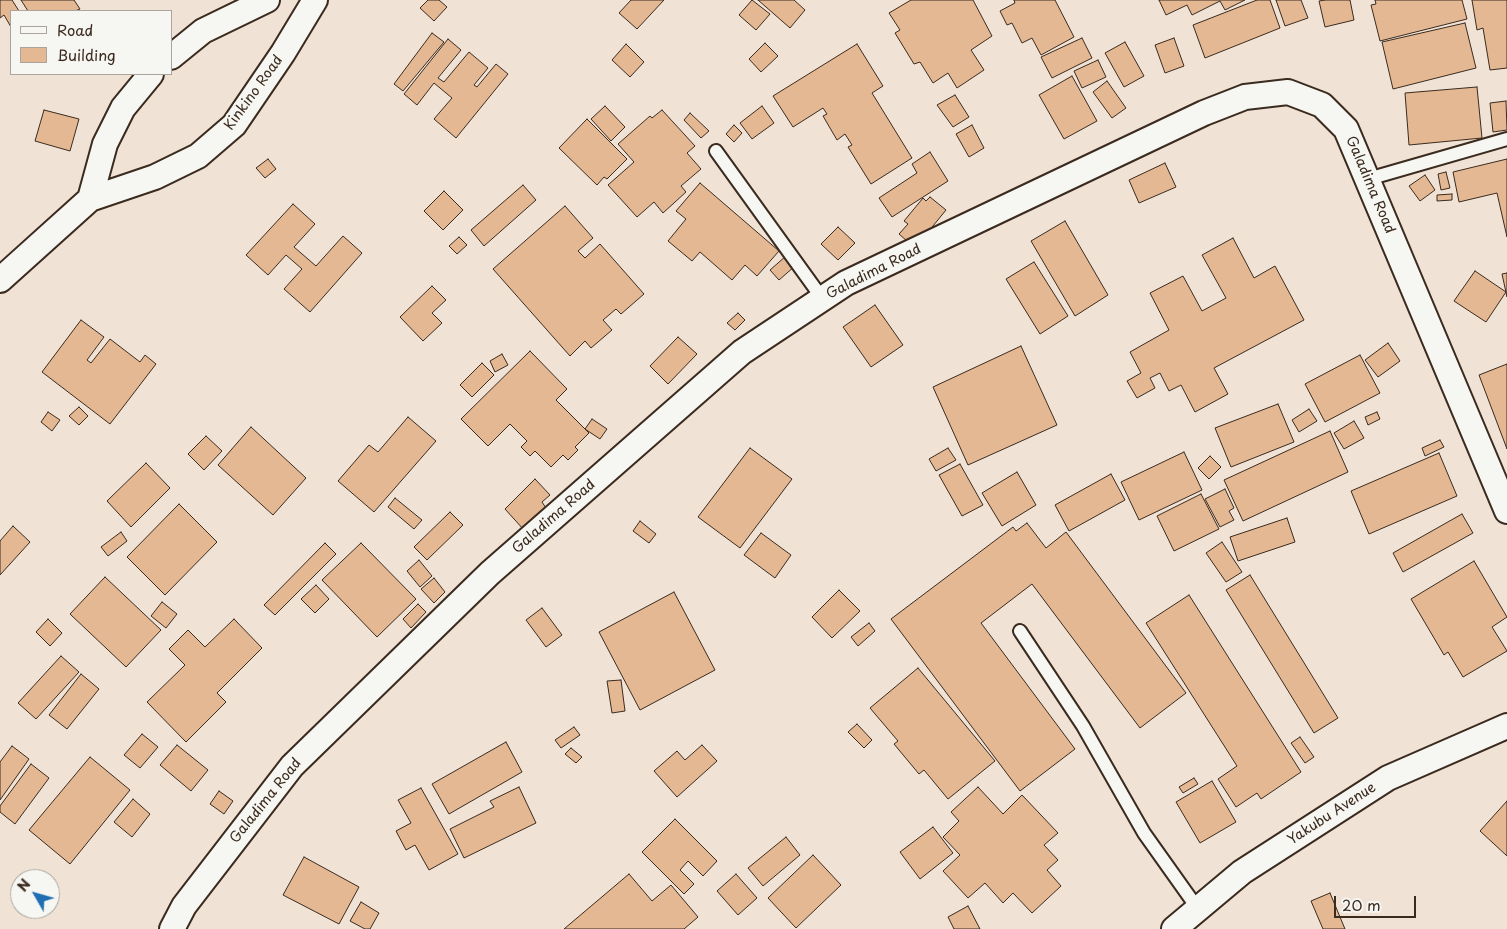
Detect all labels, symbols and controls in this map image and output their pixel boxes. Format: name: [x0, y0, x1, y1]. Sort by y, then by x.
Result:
legend: [10, 10, 172, 75]
text: Road: [57, 18, 93, 41]
text: Building: [57, 43, 116, 66]
street label: Kinkino Road: [221, 52, 287, 134]
street label: Galadima Road: [1342, 134, 1398, 236]
street label: Galadima Road: [824, 241, 924, 303]
street label: Galadima Road: [509, 476, 599, 558]
street label: Galadima Road: [227, 755, 305, 847]
street label: Yakubu Avenue: [1285, 779, 1379, 849]
north arrow: [10, 869, 60, 919]
text: N: [12, 874, 35, 896]
scale bar: [1337, 886, 1420, 918]
text: 20 m: [1342, 893, 1381, 916]

